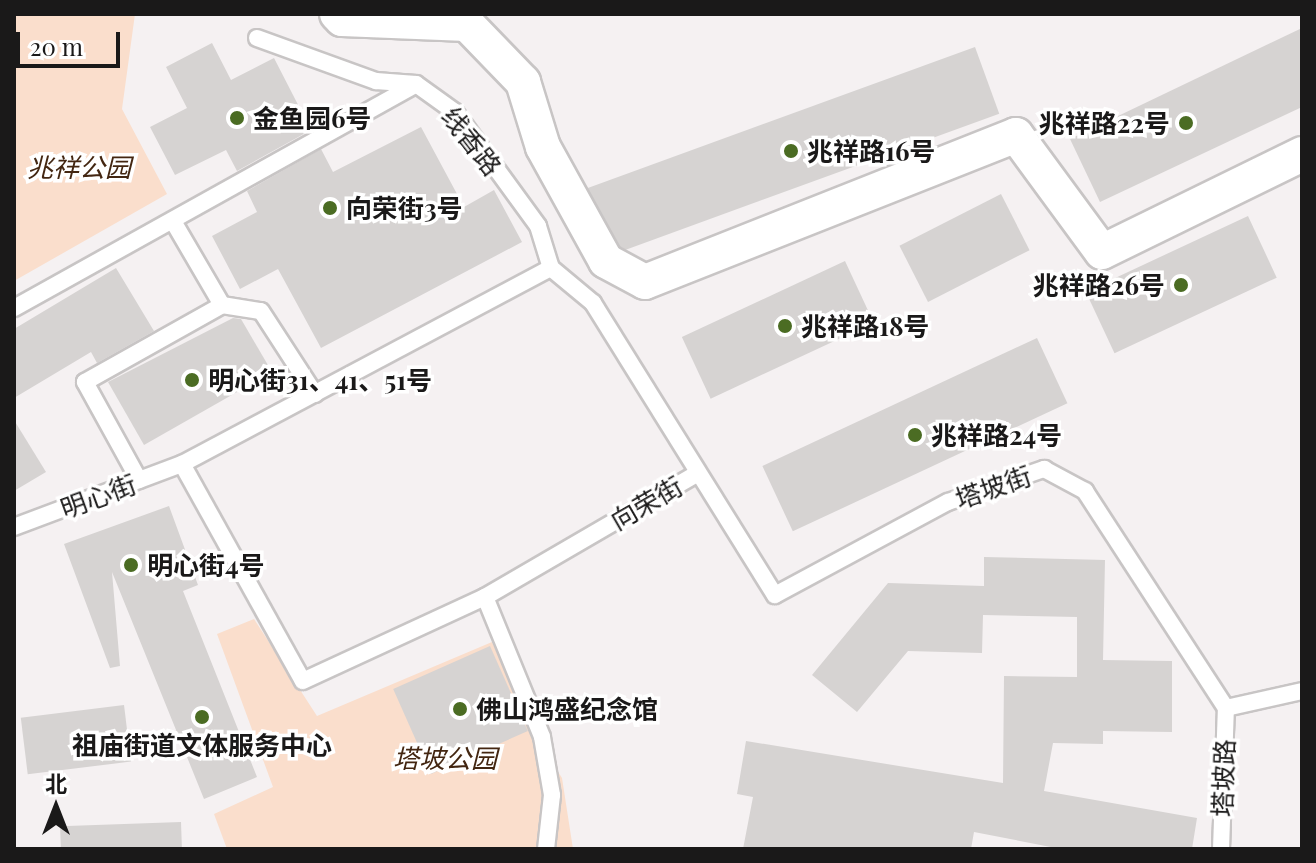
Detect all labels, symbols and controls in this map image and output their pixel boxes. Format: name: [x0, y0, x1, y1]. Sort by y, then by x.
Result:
scale bar: [20, 16, 124, 66]
text: 20 m: [30, 30, 83, 62]
street label: 线香路: [436, 101, 508, 181]
place label: 金鱼园6号: [253, 102, 372, 134]
place label: 兆祥路22号: [1039, 107, 1170, 139]
marker: 金鱼园6号: [228, 109, 246, 127]
marker: 兆祥路22号: [1177, 114, 1195, 132]
place label: 兆祥路16号: [807, 135, 936, 167]
marker: 兆祥路16号: [782, 142, 800, 160]
park label: 兆祥公园: [27, 151, 131, 183]
place label: 向荣街3号: [346, 192, 463, 224]
marker: 向荣街3号: [321, 199, 339, 217]
place label: 兆祥路26号: [1033, 269, 1165, 301]
marker: 兆祥路26号: [1172, 276, 1190, 294]
place label: 兆祥路18号: [801, 310, 930, 342]
marker: 兆祥路18号: [776, 317, 794, 335]
place label: 明心街31、41、51号: [208, 364, 432, 396]
marker: 明心街31、41、51号: [183, 371, 201, 389]
place label: 兆祥路24号: [931, 419, 1062, 451]
marker: 兆祥路24号: [906, 426, 924, 444]
street label: 塔坡街: [951, 460, 1035, 514]
street label: 明心街: [56, 468, 140, 524]
street label: 向荣街: [604, 470, 688, 536]
place label: 明心街4号: [147, 549, 265, 581]
marker: 明心街4号: [122, 556, 140, 574]
place label: 佛山鸿盛纪念馆: [476, 693, 658, 725]
marker: 佛山鸿盛纪念馆: [451, 700, 469, 718]
marker: 祖庙街道文体服务中心: [193, 708, 211, 726]
place label: 祖庙街道文体服务中心: [72, 729, 332, 761]
street label: 塔坡路: [1206, 738, 1240, 818]
park label: 塔坡公园: [393, 742, 497, 774]
north arrow: [16, 767, 96, 847]
text: 北: [45, 768, 67, 798]

